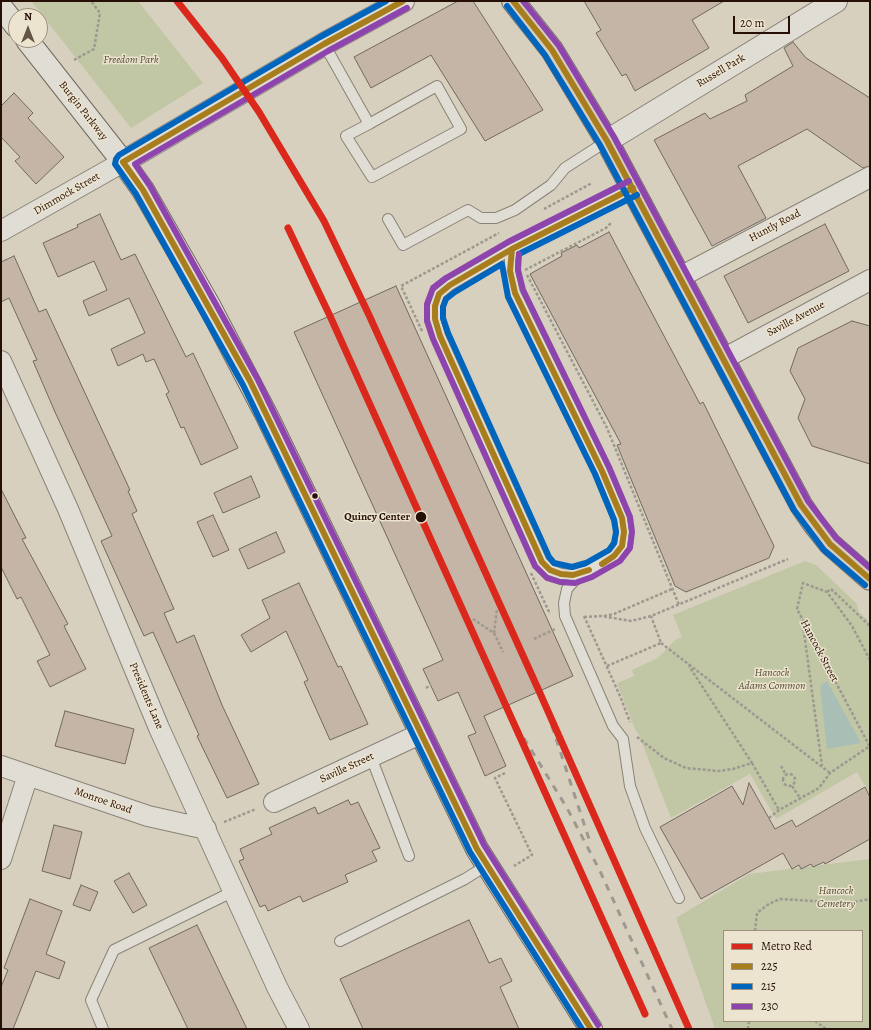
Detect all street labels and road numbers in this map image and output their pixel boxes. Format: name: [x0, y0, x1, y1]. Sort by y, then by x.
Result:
street label: Russell Park: [694, 51, 748, 91]
street label: Burgin Parkway: [56, 79, 110, 143]
street label: Dimmock Street: [32, 170, 102, 218]
street label: Huntly Road: [747, 207, 803, 245]
street label: Saville Avenue: [765, 298, 827, 340]
street label: Hancock Street: [797, 618, 841, 684]
street label: Presidents Lane: [126, 661, 166, 731]
street label: Saville Street: [318, 750, 376, 786]
street label: Monroe Road: [72, 785, 134, 817]

